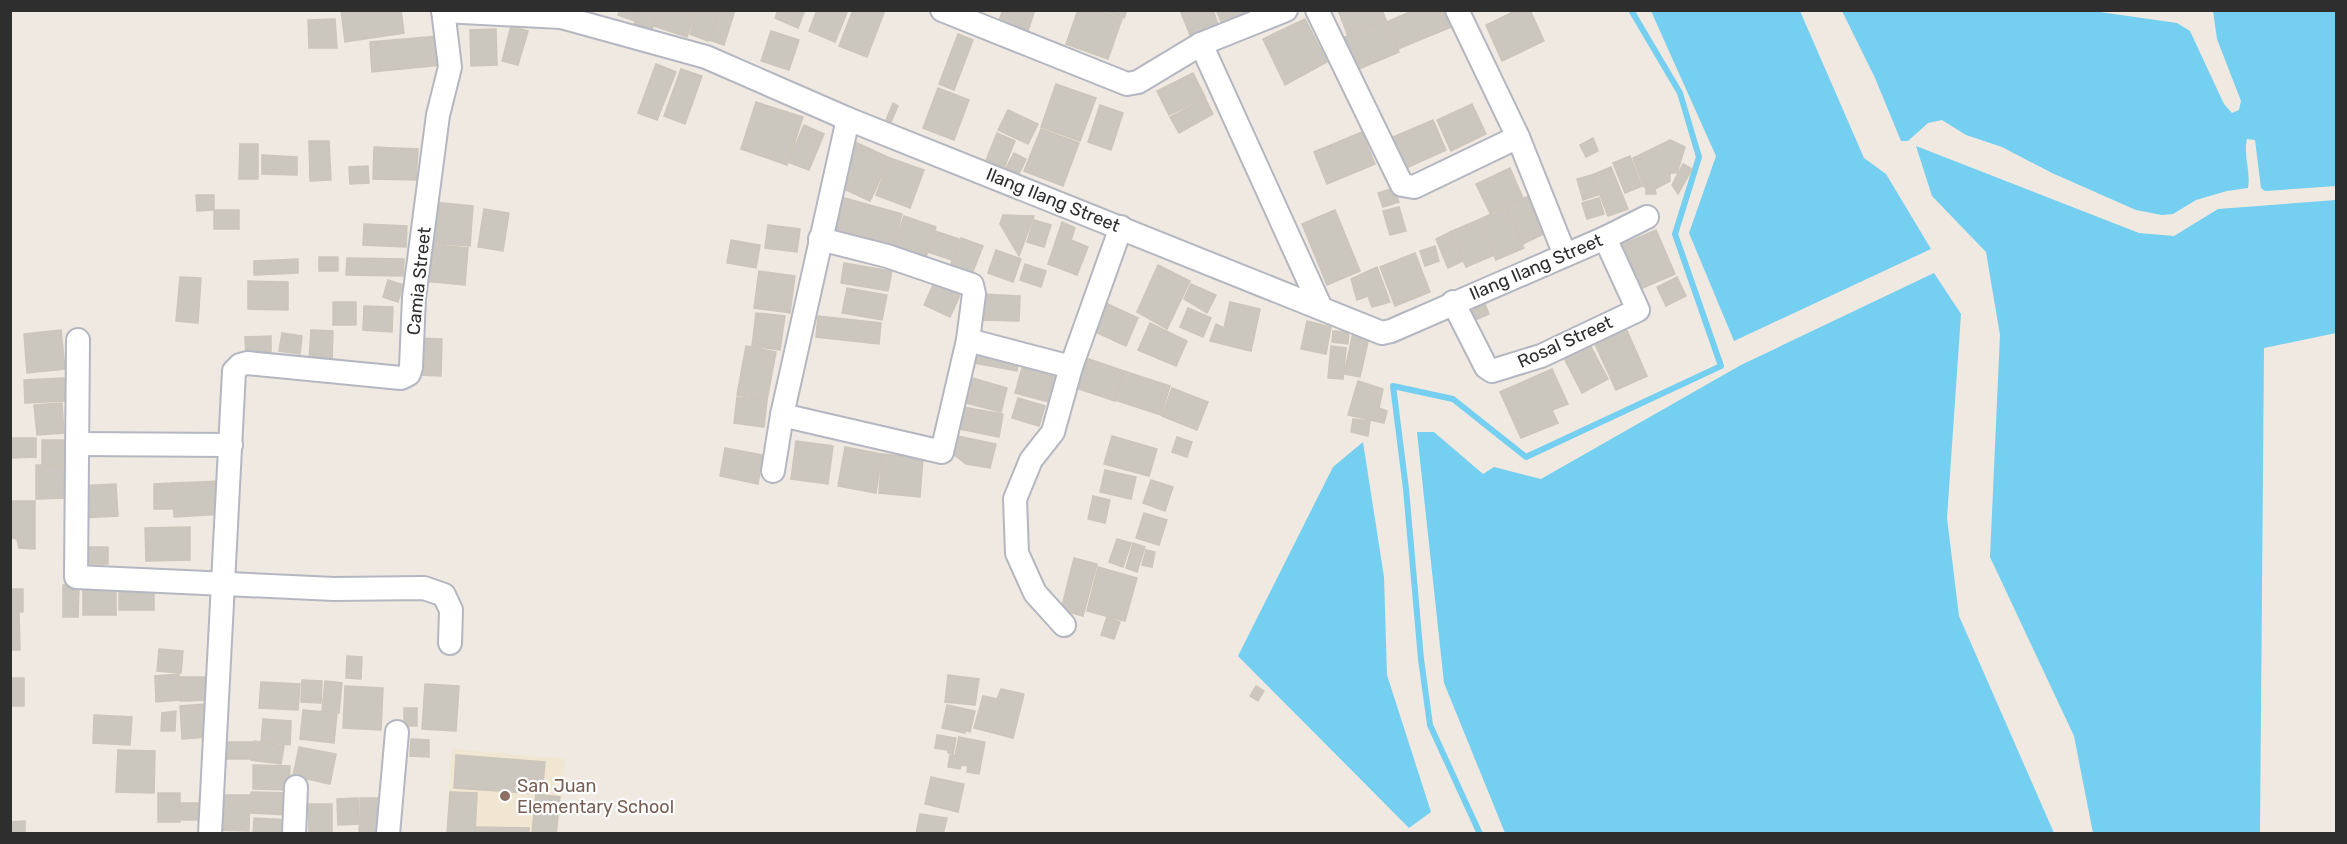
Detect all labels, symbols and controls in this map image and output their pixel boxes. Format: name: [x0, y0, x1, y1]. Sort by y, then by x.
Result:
street label: Ilang Ilang Street: [983, 163, 1123, 237]
street label: Camia Street: [402, 226, 436, 336]
street label: Ilang Ilang Street: [1466, 229, 1606, 305]
street label: Rosal Street: [1514, 311, 1616, 373]
place label: San Juan Elementary School: [517, 775, 674, 818]
marker: San Juan Elementary School: [498, 789, 512, 803]

